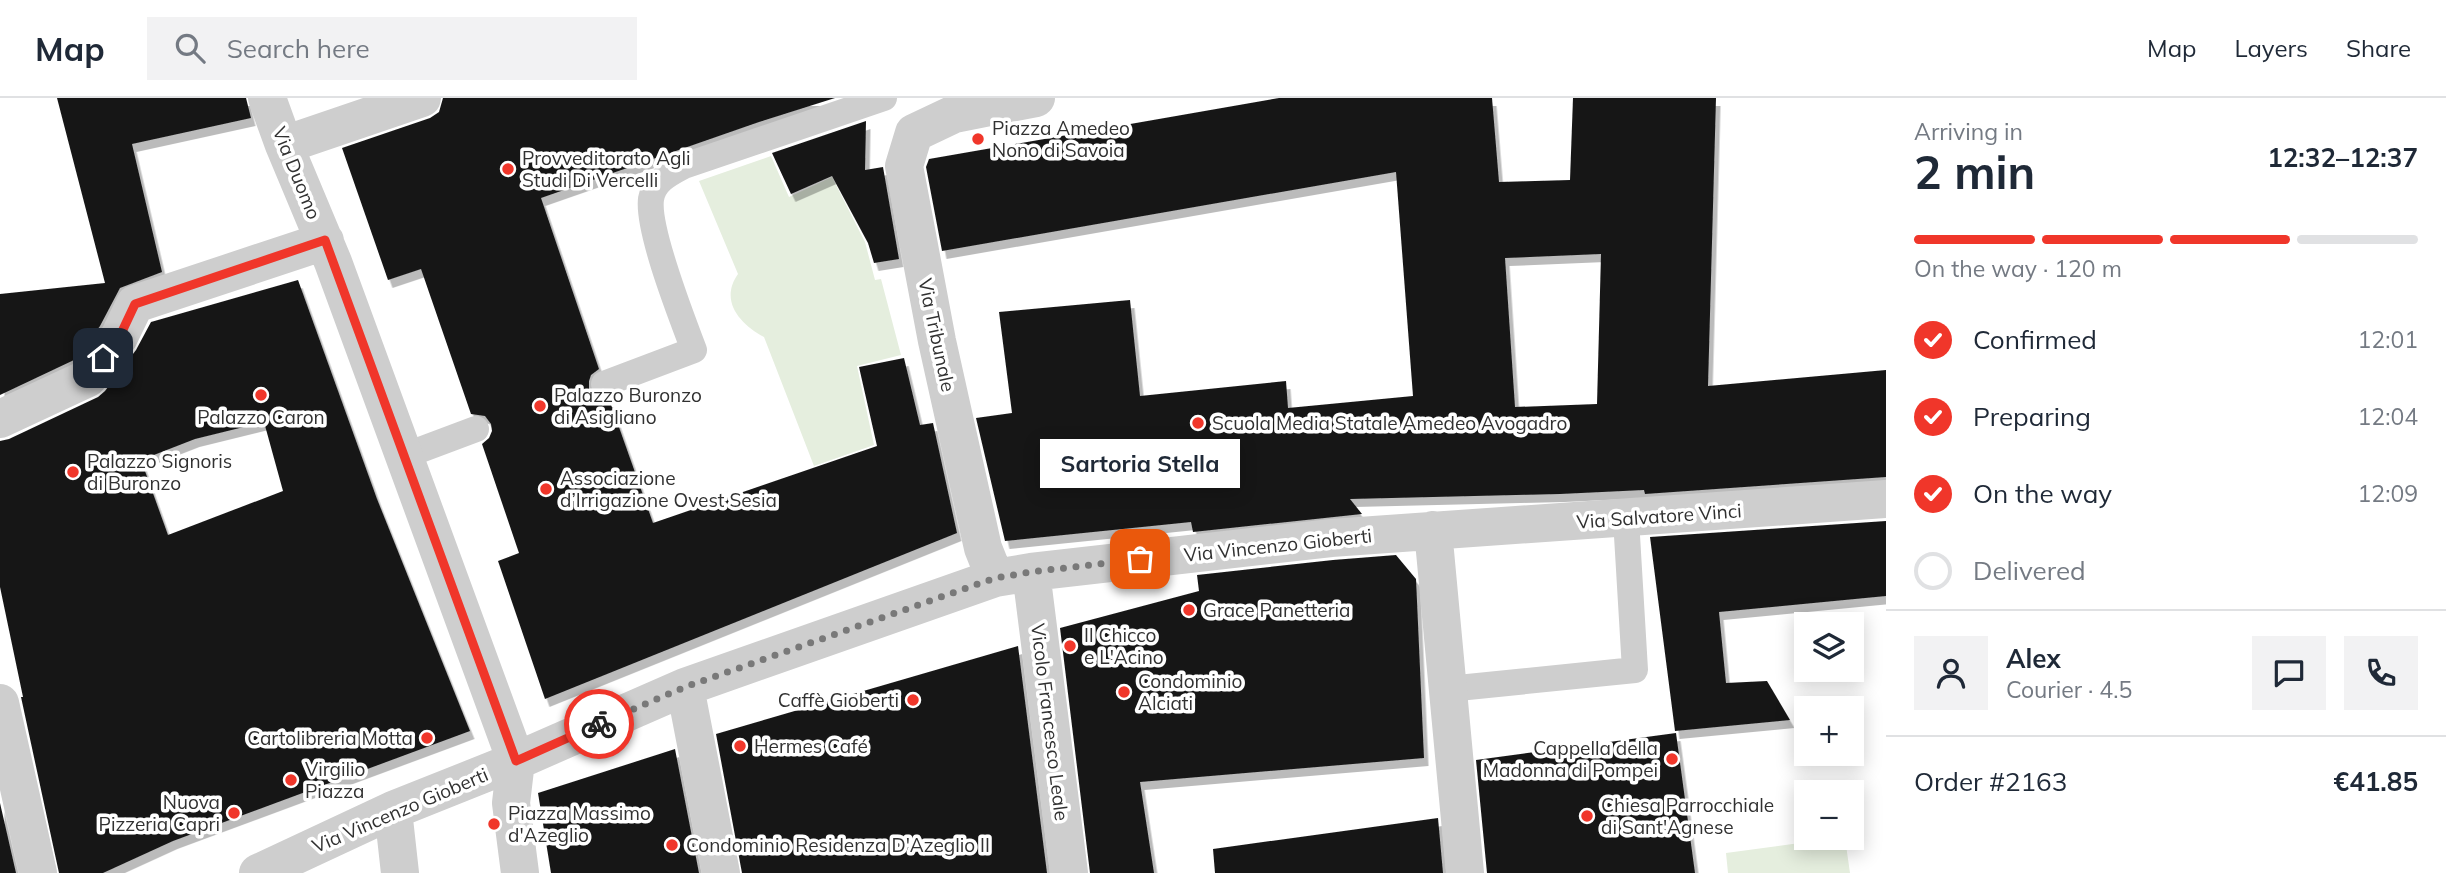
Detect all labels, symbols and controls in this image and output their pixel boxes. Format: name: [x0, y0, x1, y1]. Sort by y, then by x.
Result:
search box: [147, 17, 637, 80]
text: Map: [35, 28, 105, 69]
icon: search: [171, 29, 209, 67]
text: Search here: [227, 32, 370, 65]
text: Map: [2147, 33, 2196, 63]
text: Layers: [2234, 33, 2308, 63]
text: Share: [2346, 33, 2411, 63]
place label: Piazza Amedeo Nono di Savoia: [992, 116, 1130, 162]
text: Arriving in: [1914, 117, 2023, 146]
street label: Via Duomo: [268, 123, 326, 223]
marker: Piazza Amedeo Nono di Savoia: [970, 131, 986, 147]
text: 12:32–12:37: [2267, 141, 2418, 174]
text: 2 min: [1914, 143, 2035, 201]
place label: Provveditorato Agli Studi Di Vercelli: [522, 146, 691, 192]
marker: Provveditorato Agli Studi Di Vercelli: [500, 161, 516, 177]
text: On the way · 120 m: [1914, 254, 2122, 283]
street label: Via Tribunale: [913, 276, 961, 394]
icon: check: [1914, 321, 1952, 359]
text: Confirmed: [1973, 323, 2097, 356]
text: 12:01: [2358, 325, 2418, 354]
pin: [73, 328, 133, 388]
icon: home: [84, 339, 122, 377]
place label: Palazzo Buronzo di Asigliano: [554, 383, 702, 429]
marker: Palazzo Caron: [253, 387, 269, 403]
marker: Palazzo Buronzo di Asigliano: [532, 398, 548, 414]
icon: check: [1914, 398, 1952, 436]
text: Preparing: [1973, 400, 2091, 433]
text: 12:04: [2358, 402, 2418, 431]
place label: Palazzo Caron: [197, 405, 325, 429]
place label: Scuola Media Statale Amedeo Avogadro: [1212, 411, 1567, 435]
marker: Scuola Media Statale Amedeo Avogadro: [1190, 415, 1206, 431]
callout: Sartoria Stella: [1040, 440, 1240, 489]
place label: Palazzo Signoris di Buronzo: [87, 449, 232, 495]
text: Sartoria Stella: [1061, 449, 1219, 478]
marker: Palazzo Signoris di Buronzo: [65, 464, 81, 480]
place label: Associazione d’Irrigazione Ovest Sesia: [560, 466, 777, 512]
icon: check: [1914, 475, 1952, 513]
text: On the way: [1973, 477, 2112, 510]
text: 12:09: [2358, 479, 2418, 508]
marker: Associazione d’Irrigazione Ovest Sesia: [538, 481, 554, 497]
street label: Via Salvatore Vinci: [1576, 498, 1742, 534]
street label: Via Vincenzo Gioberti: [1183, 523, 1373, 567]
pin: [1110, 529, 1170, 589]
icon: bag: [1121, 540, 1159, 578]
text: Delivered: [1973, 554, 2086, 587]
place label: Grace Panetteria: [1203, 598, 1351, 622]
marker: Grace Panetteria: [1181, 602, 1197, 618]
map controls: [1794, 612, 1864, 850]
button: layers: [1794, 612, 1864, 682]
street label: Vicolo Francesco Leale: [1026, 622, 1074, 822]
place label: Il Chicco e L'Acino: [1084, 623, 1164, 669]
button: person: [1914, 636, 1988, 710]
button: chat: [2252, 636, 2326, 710]
button: phone: [2344, 636, 2418, 710]
marker: Il Chicco e L'Acino: [1062, 638, 1078, 654]
text: Alex: [2006, 642, 2061, 675]
place label: Condominio Alciati: [1138, 669, 1242, 715]
text: Courier · 4.5: [2006, 675, 2132, 704]
marker: Condominio Alciati: [1116, 684, 1132, 700]
place label: Caffè Gioberti: [778, 688, 899, 712]
courier: [564, 689, 634, 759]
marker: Caffè Gioberti: [905, 692, 921, 708]
button: +: [1794, 696, 1864, 766]
icon: bike: [580, 705, 618, 743]
place label: Cartolibreria Motta: [247, 726, 413, 750]
marker: Cartolibreria Motta: [419, 730, 435, 746]
place label: Hermes Café: [754, 734, 868, 758]
place label: Cappella della Madonna di Pompei: [1483, 736, 1658, 782]
marker: Hermes Café: [732, 738, 748, 754]
marker: Cappella della Madonna di Pompei: [1664, 751, 1680, 767]
place label: Virgilio Piazza: [305, 757, 365, 803]
street label: Via Vincenzo Gioberti: [308, 762, 492, 858]
text: Order #2163: [1914, 765, 2067, 798]
text: €41.85: [2334, 765, 2418, 798]
marker: Virgilio Piazza: [283, 772, 299, 788]
button: −: [1794, 780, 1864, 850]
place label: Nuova Pizzeria Capri: [99, 790, 220, 836]
place label: Chiesa Parrocchiale di Sant'Agnese: [1601, 793, 1774, 839]
place label: Piazza Massimo d'Azeglio: [508, 801, 651, 847]
marker: Nuova Pizzeria Capri: [226, 805, 242, 821]
marker: Chiesa Parrocchiale di Sant'Agnese: [1579, 808, 1595, 824]
marker: Piazza Massimo d'Azeglio: [486, 816, 502, 832]
place label: Condominio Residenza D'Azeglio II: [686, 833, 990, 857]
marker: Condominio Residenza D'Azeglio II: [664, 837, 680, 853]

